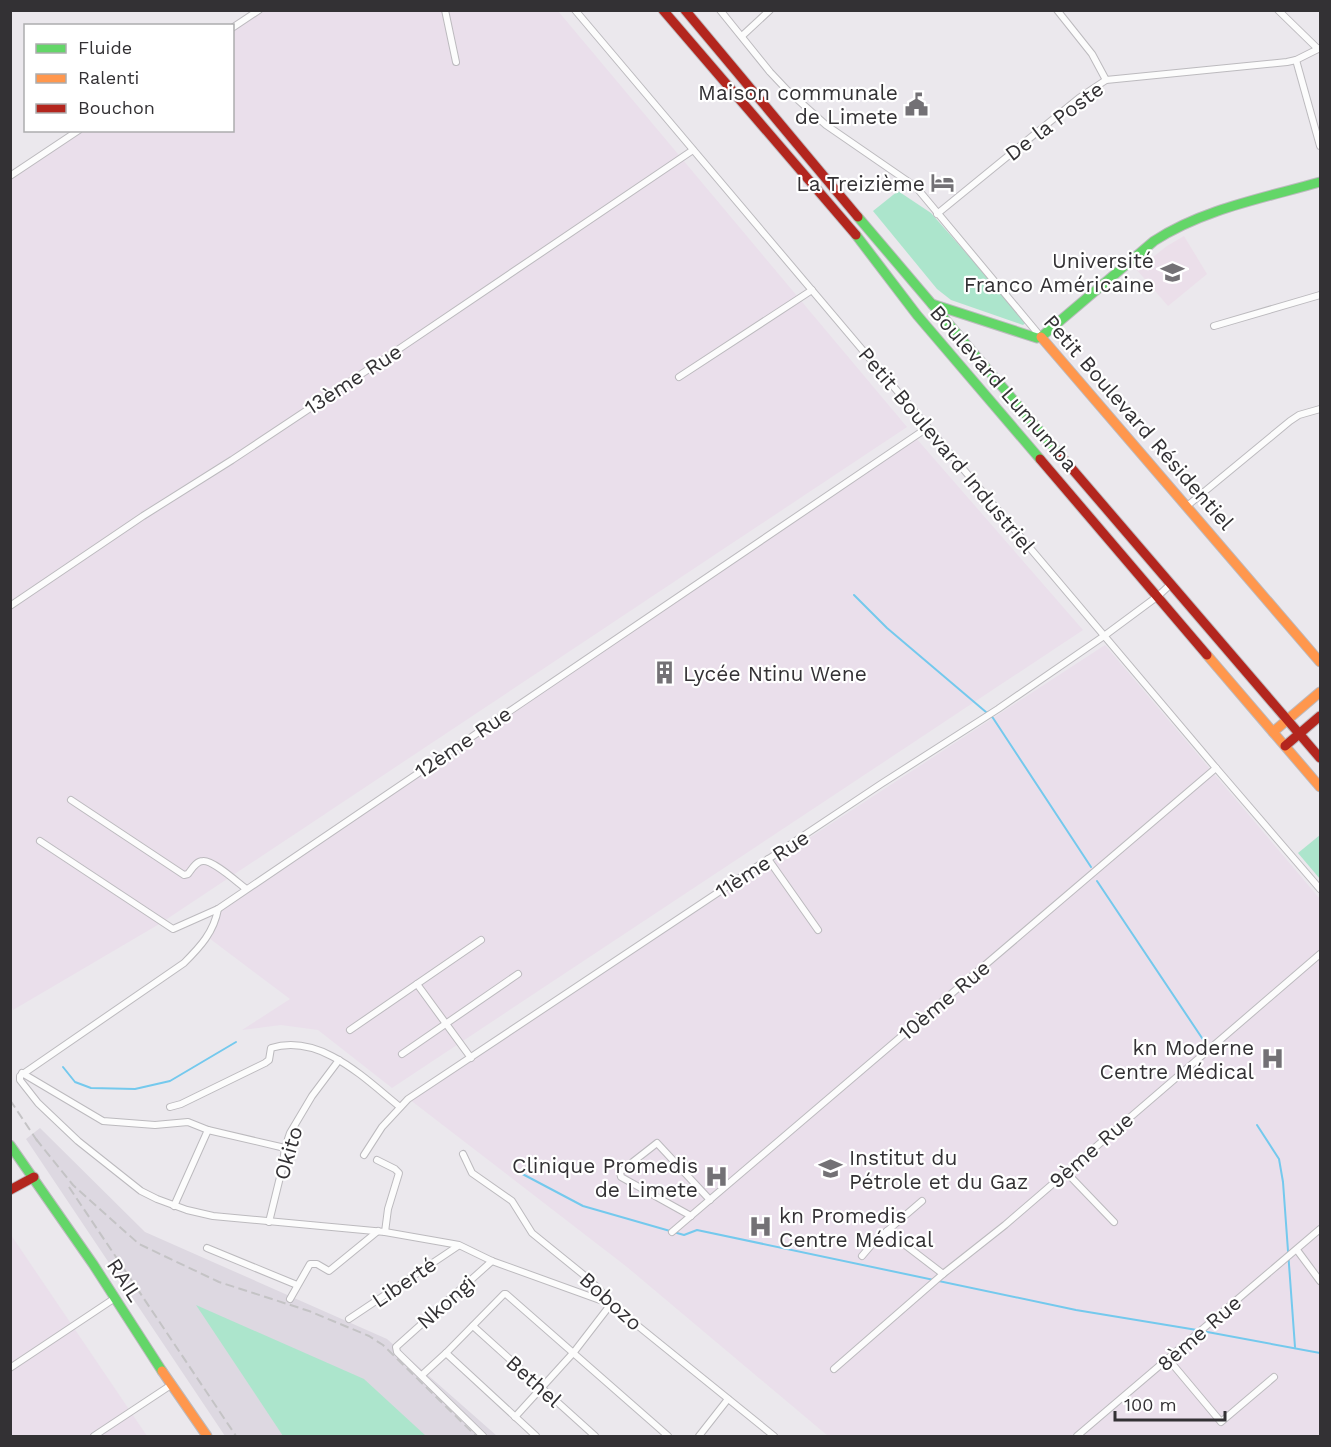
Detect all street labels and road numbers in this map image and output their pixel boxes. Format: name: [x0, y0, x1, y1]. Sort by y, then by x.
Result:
street label: De la Poste: [1000, 76, 1108, 166]
street label: Boulevard Lumumba: [925, 300, 1083, 476]
street label: Petit Boulevard Résidentiel: [1039, 309, 1240, 535]
street label: 13ème Rue: [300, 338, 406, 420]
street label: Petit Boulevard Industriel: [853, 342, 1041, 559]
street label: 12ème Rue: [410, 701, 516, 783]
street label: 11ème Rue: [710, 824, 814, 904]
street label: 10ème Rue: [893, 955, 995, 1045]
street label: 9ème Rue: [1044, 1107, 1138, 1193]
street label: Okito: [268, 1123, 308, 1183]
street label: Liberté: [367, 1251, 441, 1313]
street label: RAIL: [102, 1254, 148, 1306]
street label: Bobozo: [575, 1266, 647, 1336]
street label: Nkongi: [412, 1270, 480, 1334]
street label: 8ème Rue: [1152, 1290, 1246, 1376]
street label: Bethel: [501, 1350, 567, 1413]

